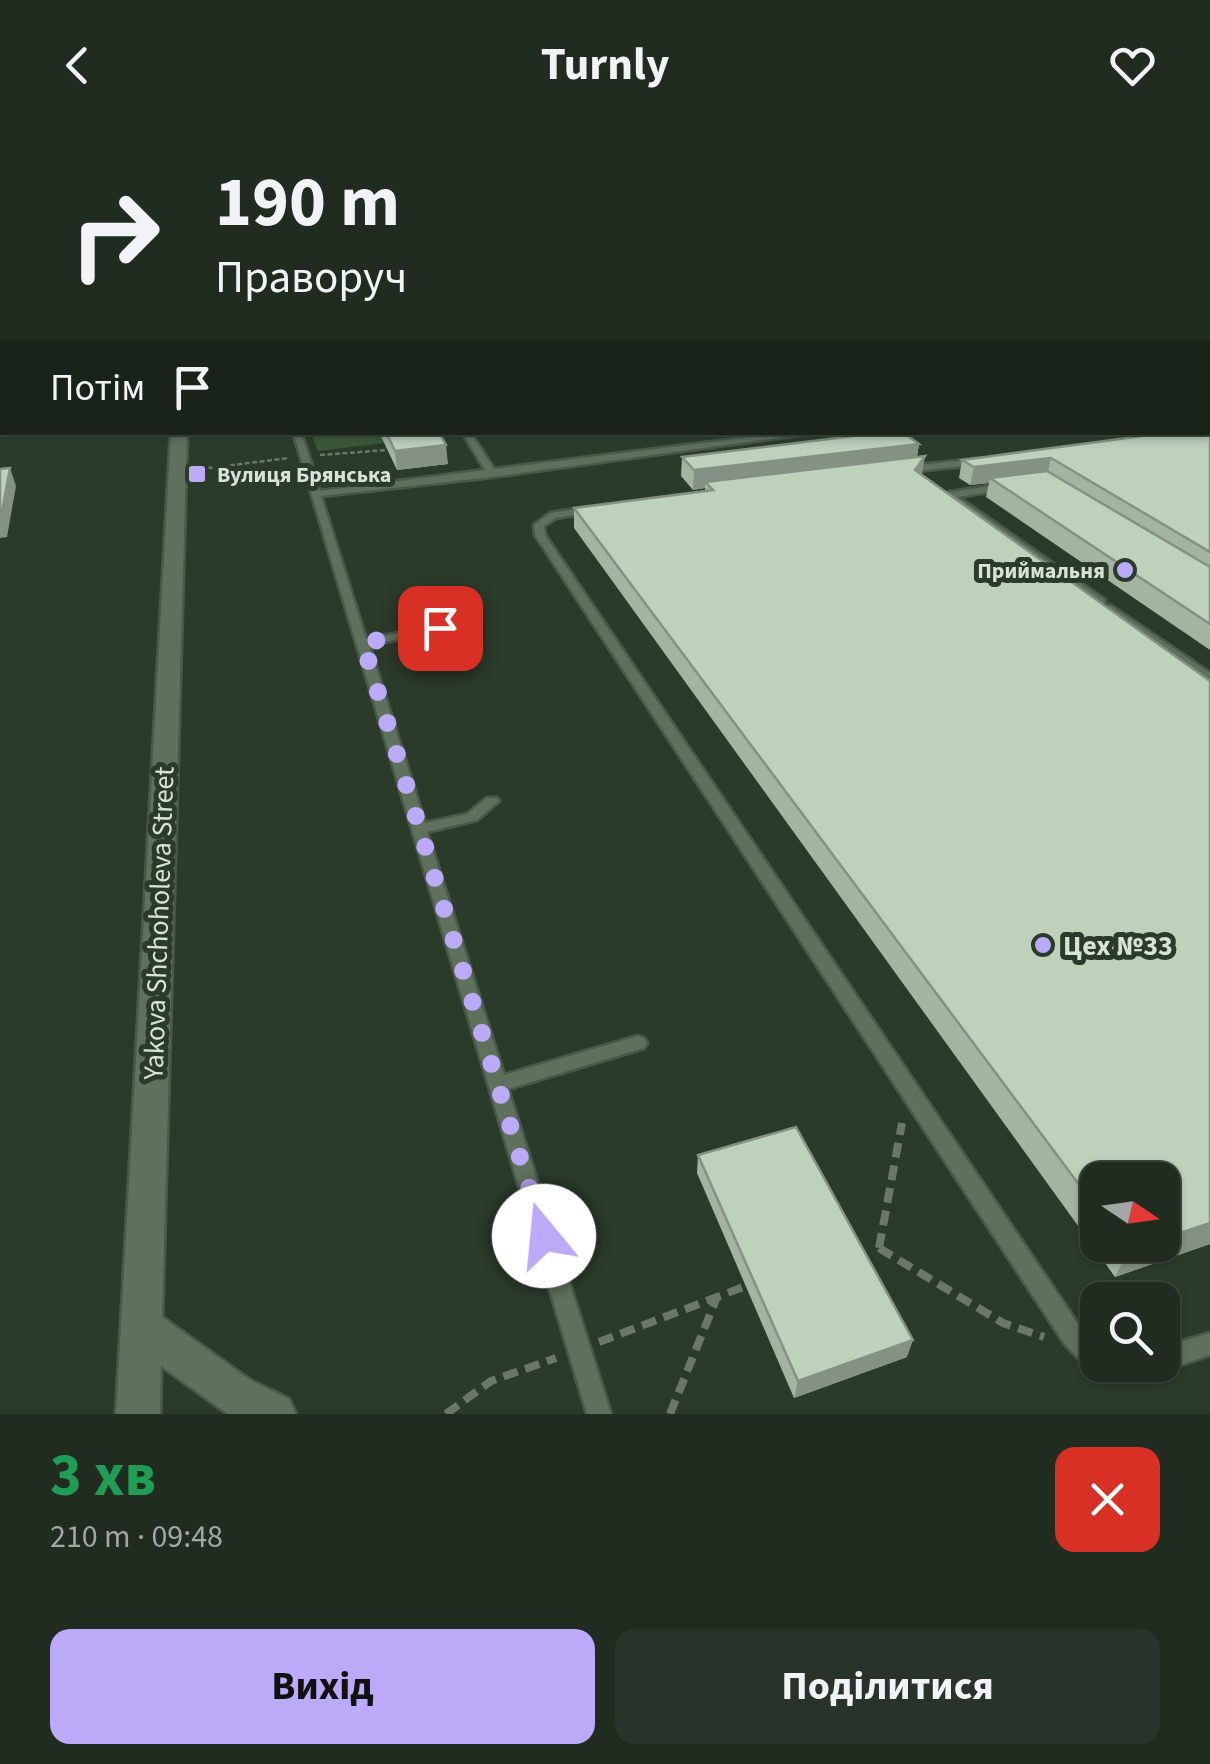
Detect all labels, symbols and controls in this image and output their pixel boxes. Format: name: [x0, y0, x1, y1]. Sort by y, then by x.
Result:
text: Turnly: [541, 33, 669, 97]
icon: back: [50, 38, 105, 93]
icon: heart: [1105, 38, 1160, 93]
text: 190 m: [215, 153, 400, 253]
icon: right: [50, 170, 180, 300]
text: Праворуч: [215, 246, 407, 310]
icon: arrive: [165, 360, 220, 415]
text: Потім: [50, 361, 145, 415]
place label: Вулиця Брянська: [217, 459, 391, 491]
marker: Вулиця Брянська: [186, 463, 208, 485]
place label: Приймальня: [977, 555, 1105, 587]
marker: Приймальня: [1114, 559, 1136, 581]
pin: [398, 586, 483, 671]
icon: arrive: [413, 601, 468, 656]
street label: Yakova Shchoholeva Street: [134, 765, 184, 1081]
place label: Цех №33: [1063, 926, 1173, 966]
marker: Цех №33: [1032, 934, 1054, 956]
north arrow: [1080, 1162, 1180, 1262]
map controls: [1080, 1162, 1180, 1382]
position arrow: [492, 1184, 596, 1288]
button: search: [1080, 1282, 1180, 1382]
text: 3 хв: [50, 1434, 156, 1519]
button: close: [1055, 1447, 1160, 1552]
text: 210 m · 09:48: [50, 1514, 223, 1560]
button: Вихід: [50, 1629, 595, 1744]
button: Поділитися: [615, 1629, 1160, 1744]

